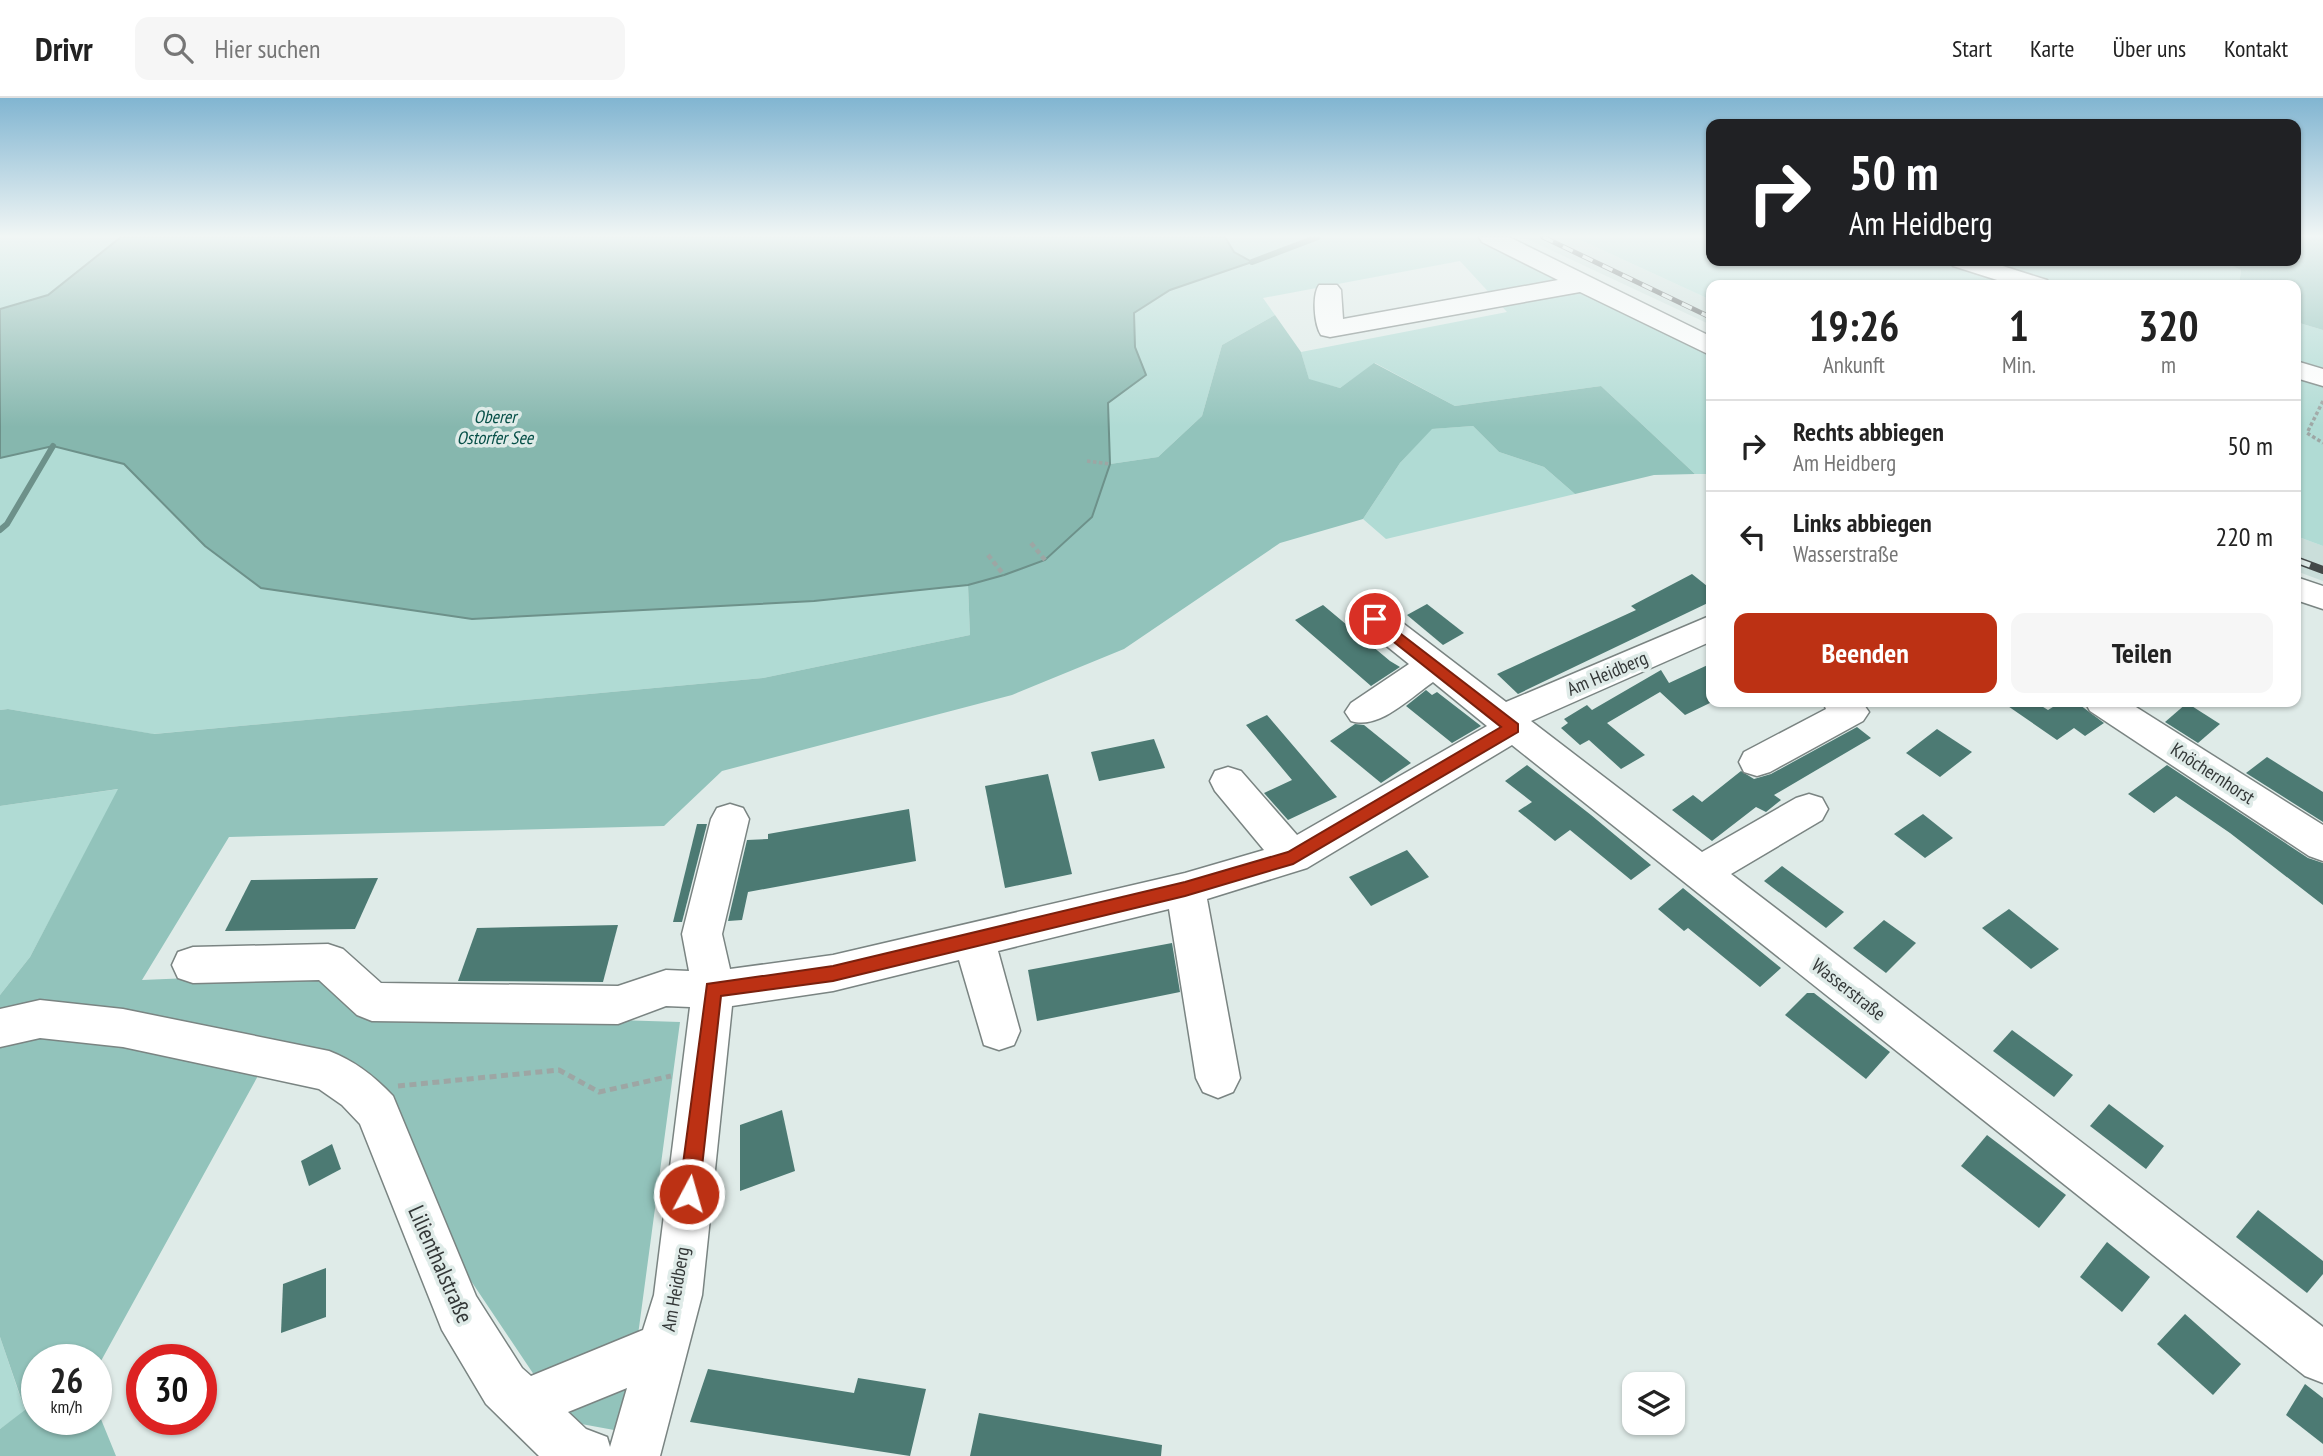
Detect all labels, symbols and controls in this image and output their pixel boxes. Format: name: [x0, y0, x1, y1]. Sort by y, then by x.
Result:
search box: [135, 17, 625, 80]
text: Drivr: [35, 27, 93, 70]
icon: search: [159, 29, 197, 67]
text: Hier suchen: [215, 32, 320, 65]
text: Start: [1952, 33, 1992, 64]
text: Karte: [2030, 33, 2075, 64]
text: Über uns: [2113, 33, 2186, 64]
text: Kontakt: [2224, 33, 2288, 64]
text: 50 m: [1849, 140, 1938, 204]
icon: right: [1734, 147, 1825, 238]
text: Am Heidberg: [1849, 202, 1993, 244]
text: 19:26: [1809, 298, 1899, 353]
text: 1: [2009, 298, 2029, 353]
text: 320: [2138, 298, 2198, 353]
text: Ankunft: [1823, 350, 1885, 379]
text: Min.: [2002, 350, 2036, 379]
text: m: [2161, 350, 2176, 379]
water label: Oberer Ostorfer See: [457, 405, 535, 449]
text: Rechts abbiegen: [1793, 415, 1944, 448]
icon: right: [1734, 427, 1772, 465]
text: 50 m: [2227, 429, 2273, 462]
text: Am Heidberg: [1793, 448, 1896, 477]
text: Links abbiegen: [1793, 506, 1932, 539]
icon: left: [1734, 518, 1772, 556]
text: 220 m: [2215, 520, 2273, 553]
text: Wasserstraße: [1793, 539, 1899, 568]
pin: [1345, 589, 1405, 649]
icon: arrive: [1356, 600, 1394, 638]
button: Beenden: [1734, 613, 1997, 693]
button: Teilen: [2011, 613, 2273, 693]
street label: Am Heidberg: [1563, 645, 1651, 701]
street label: Knöchernhorst: [2166, 737, 2260, 809]
street label: Wasserstraße: [1807, 953, 1891, 1025]
position arrow: [652, 1157, 726, 1231]
street label: Lilienthalstraße: [402, 1201, 480, 1327]
street label: Am Heidberg: [656, 1245, 694, 1333]
speed limit sign: 30: [126, 1344, 217, 1435]
text: 26: [50, 1357, 83, 1403]
map controls: [1622, 1372, 1685, 1435]
button: layers: [1622, 1372, 1685, 1435]
text: km/h: [51, 1395, 82, 1418]

